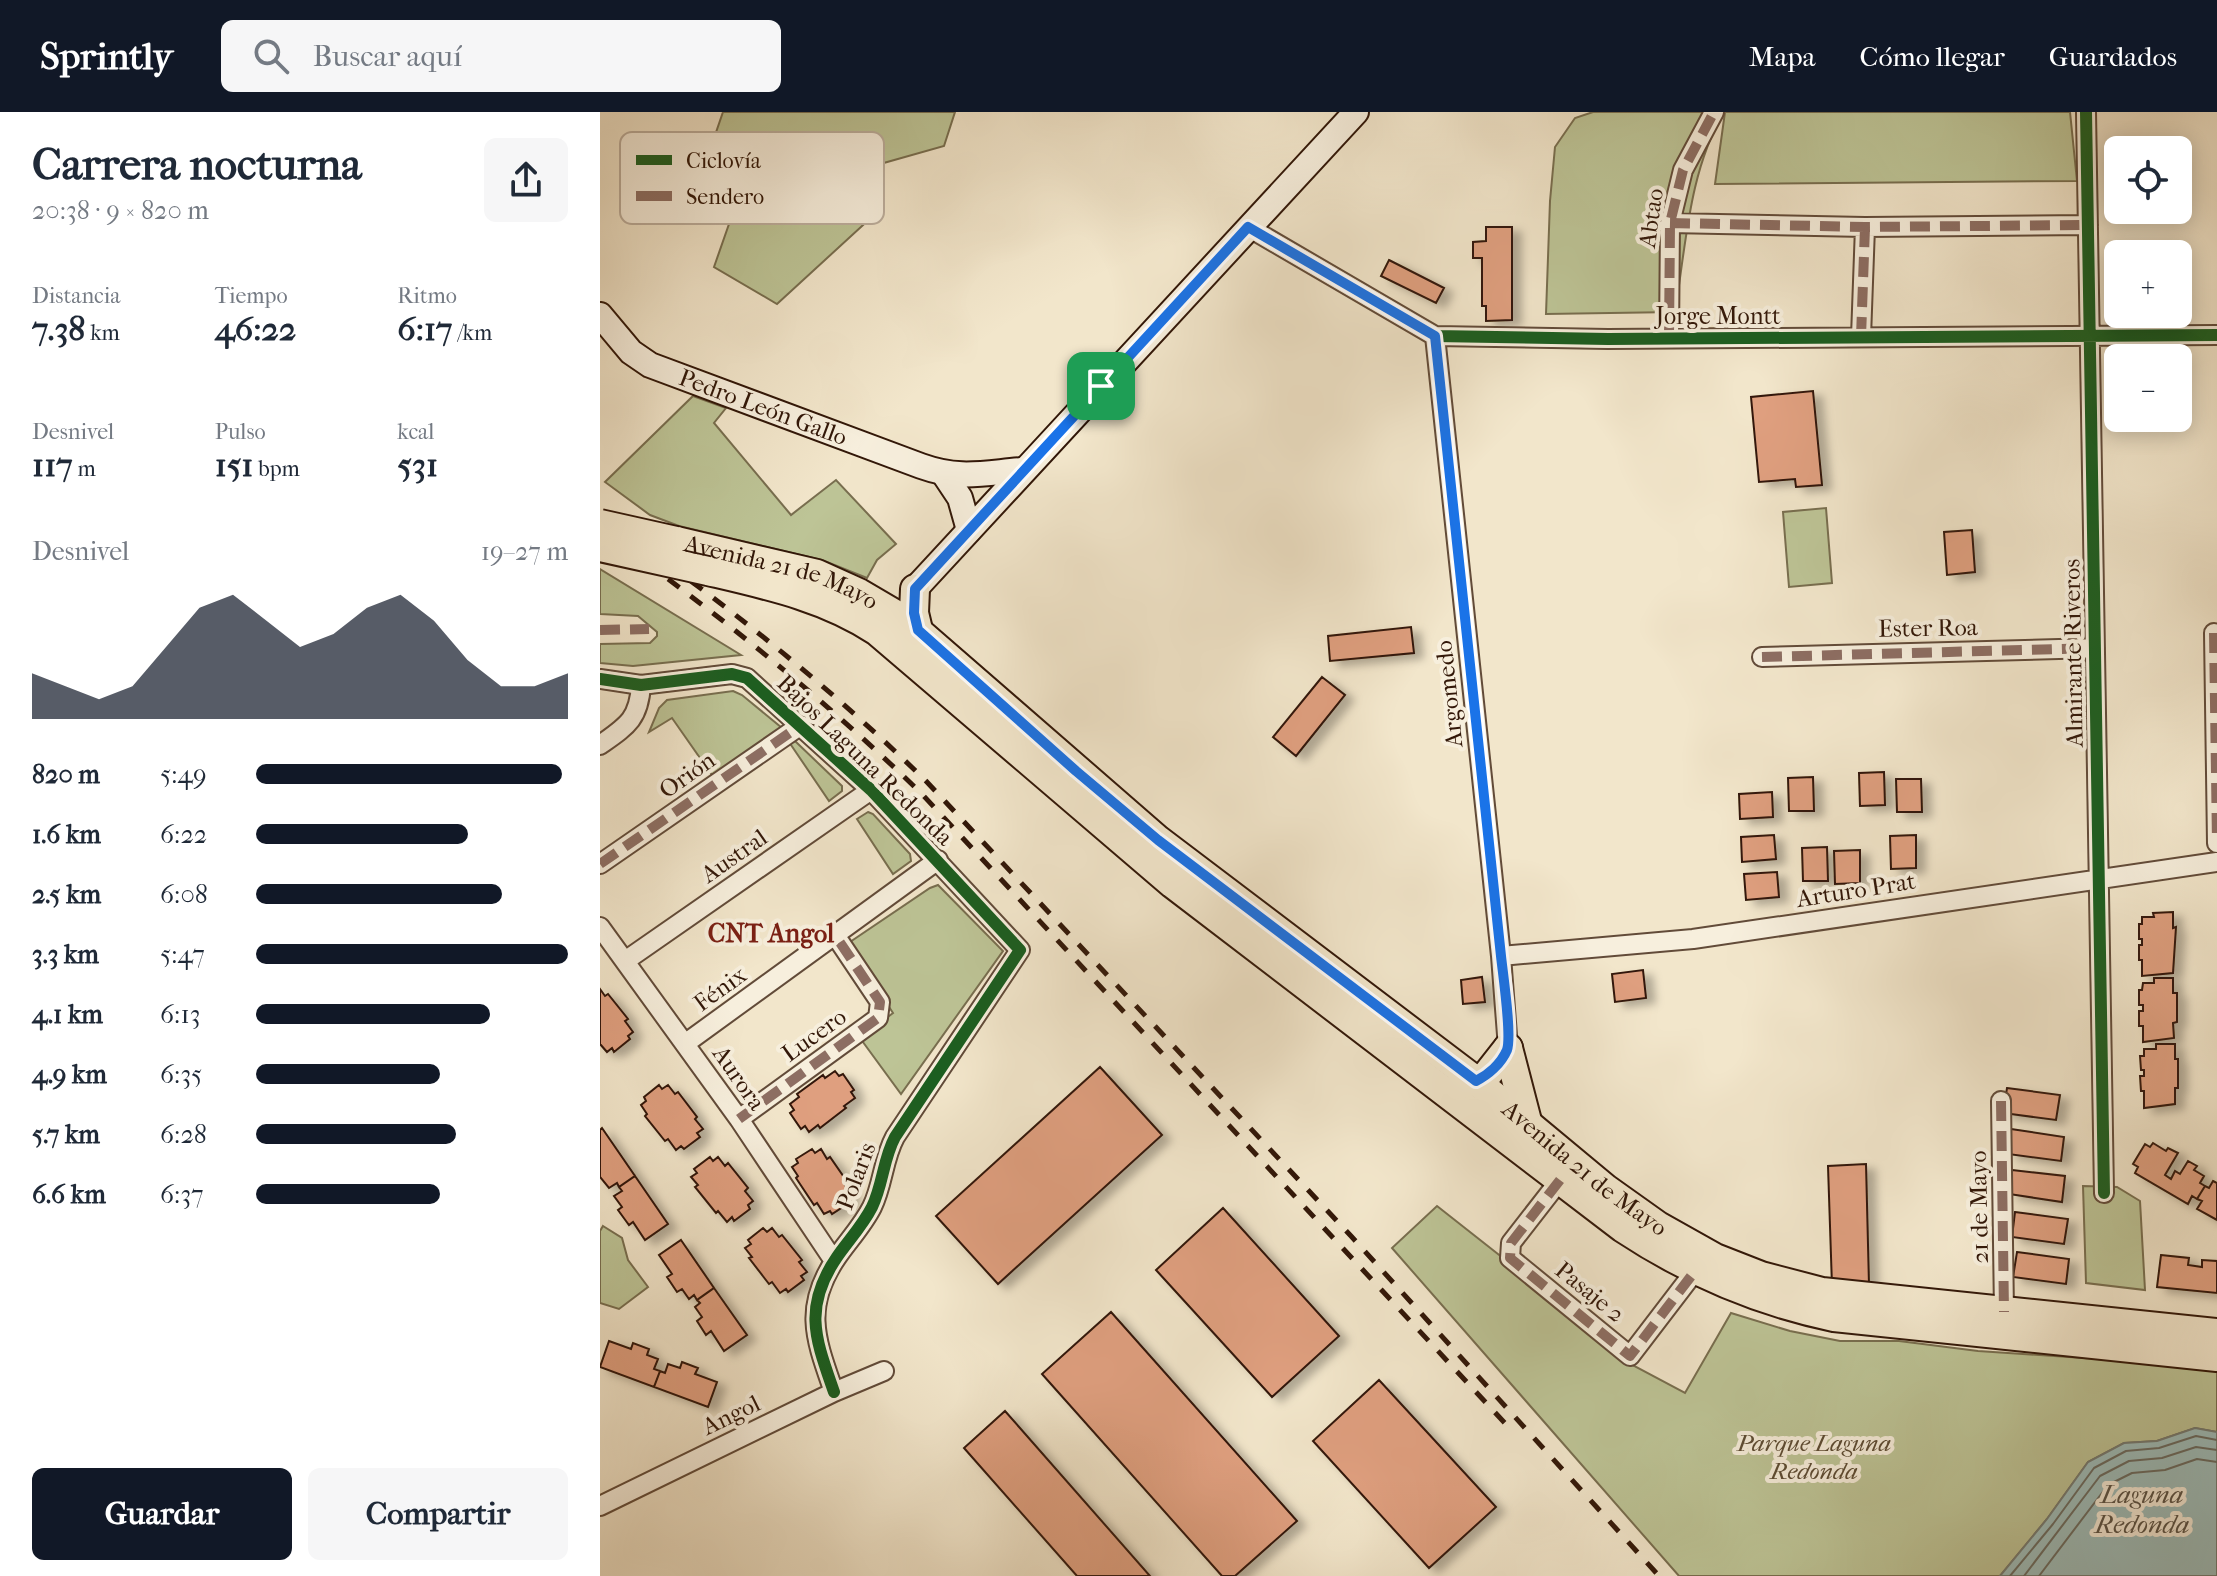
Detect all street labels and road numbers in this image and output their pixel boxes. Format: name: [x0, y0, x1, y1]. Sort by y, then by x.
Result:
street label: Abtao: [1633, 186, 1669, 251]
street label: Jorge Montt: [1653, 302, 1781, 330]
street label: Pedro León Gallo: [675, 363, 851, 451]
street label: Avenida 21 de Mayo: [681, 529, 883, 615]
street label: Almirante Riveros: [2057, 558, 2089, 748]
street label: Ester Roa: [1878, 613, 1979, 643]
street label: Argomedo: [1429, 639, 1469, 750]
street label: Bajos Laguna Redonda: [771, 669, 959, 852]
street label: Orión: [654, 746, 721, 804]
street label: Austral: [695, 823, 773, 889]
street label: Arturo Prat: [1794, 867, 1918, 913]
street label: Fénix: [688, 960, 752, 1017]
street label: Lucero: [776, 1002, 852, 1068]
street label: Aurora: [706, 1040, 772, 1116]
street label: Avenida 21 de Mayo: [1496, 1094, 1672, 1242]
street label: Polaris: [830, 1138, 882, 1214]
street label: 21 de Mayo: [1964, 1150, 1994, 1264]
street label: Pasaje 2: [1550, 1256, 1630, 1328]
street label: Angol: [697, 1389, 765, 1441]

